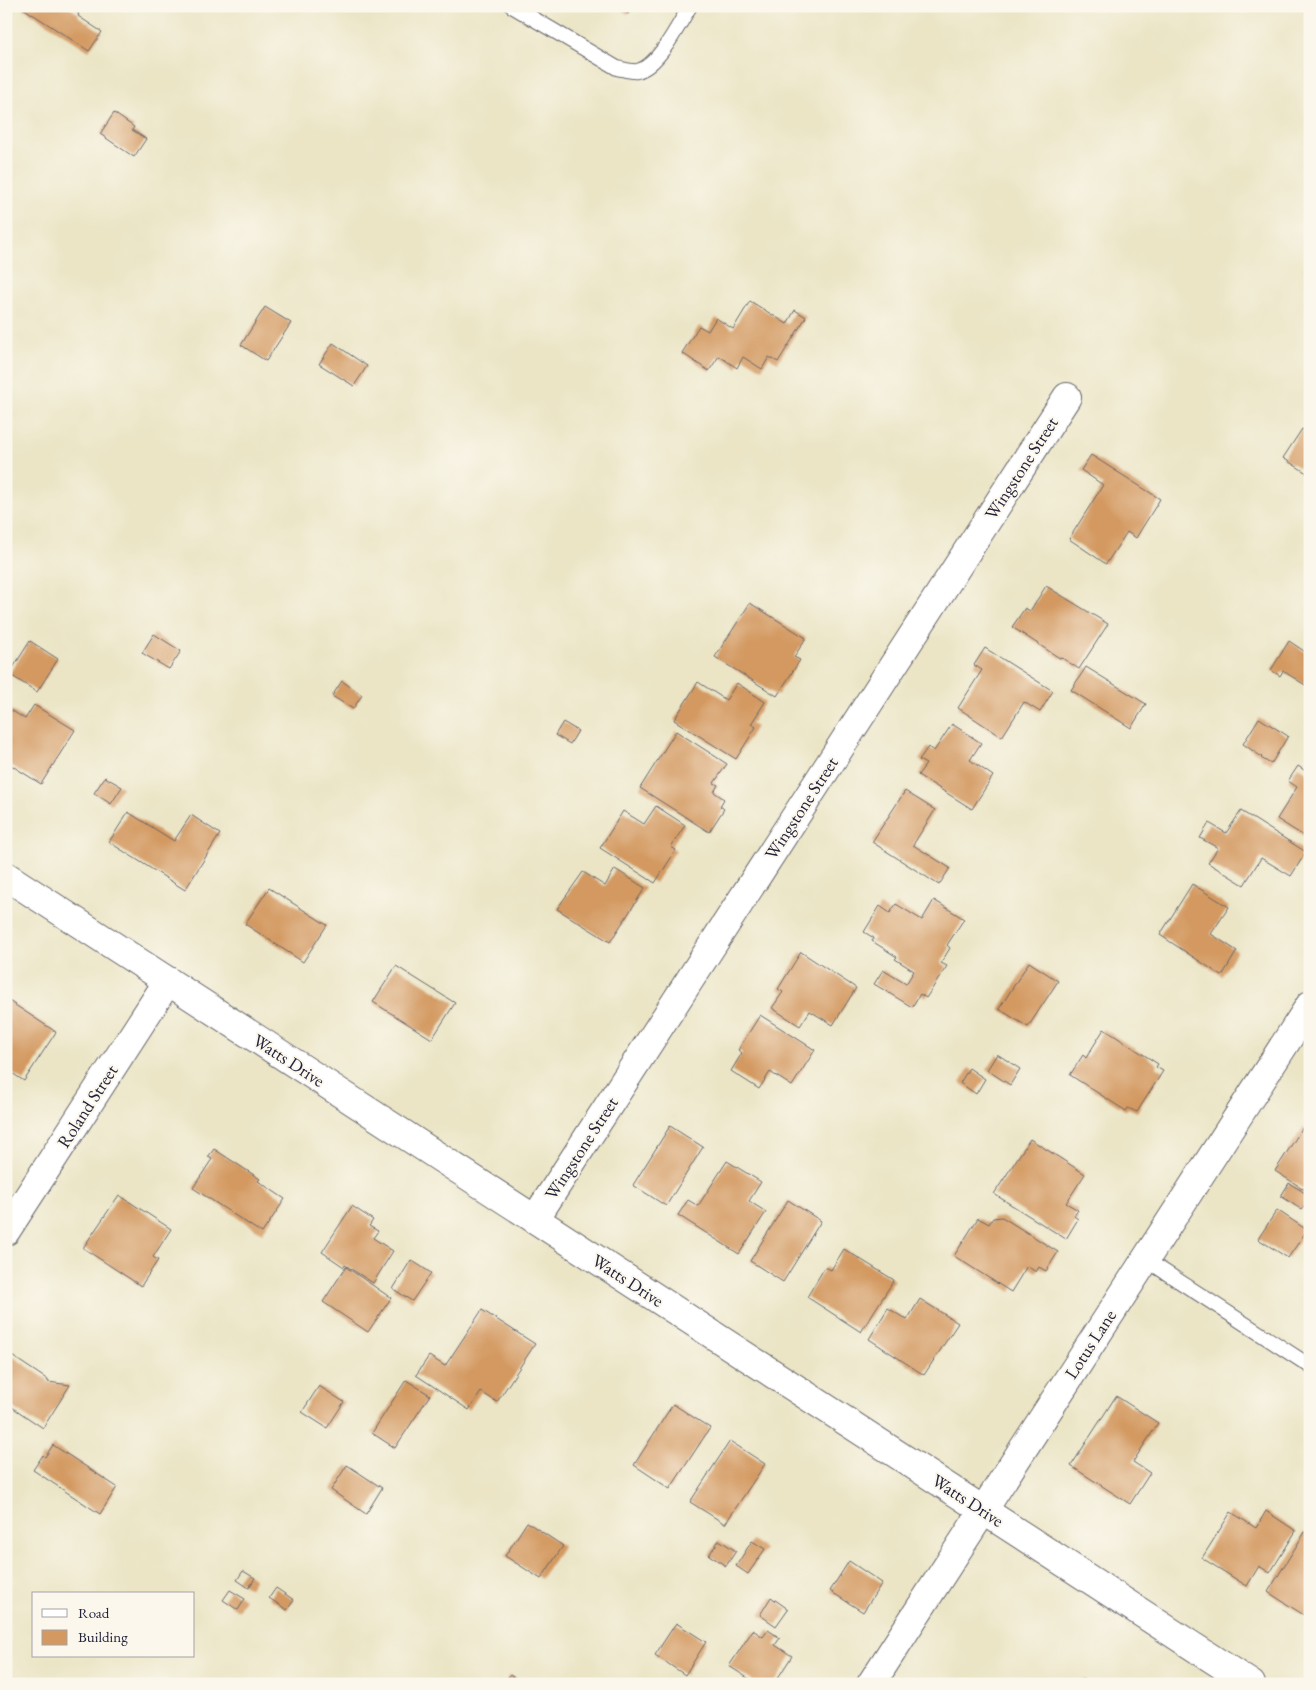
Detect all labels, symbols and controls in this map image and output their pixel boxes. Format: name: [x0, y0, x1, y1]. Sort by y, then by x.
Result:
street label: Wingstone Street: [979, 412, 1063, 524]
street label: Wingstone Street: [759, 752, 843, 864]
street label: Watts Drive: [249, 1028, 329, 1092]
street label: Roland Street: [52, 1060, 123, 1152]
street label: Wingstone Street: [539, 1092, 623, 1204]
street label: Watts Drive: [588, 1248, 668, 1312]
street label: Lotus Lane: [1059, 1305, 1121, 1383]
street label: Watts Drive: [928, 1468, 1008, 1532]
legend: [32, 1592, 195, 1658]
text: Road: [78, 1603, 110, 1622]
text: Building: [78, 1627, 128, 1646]

